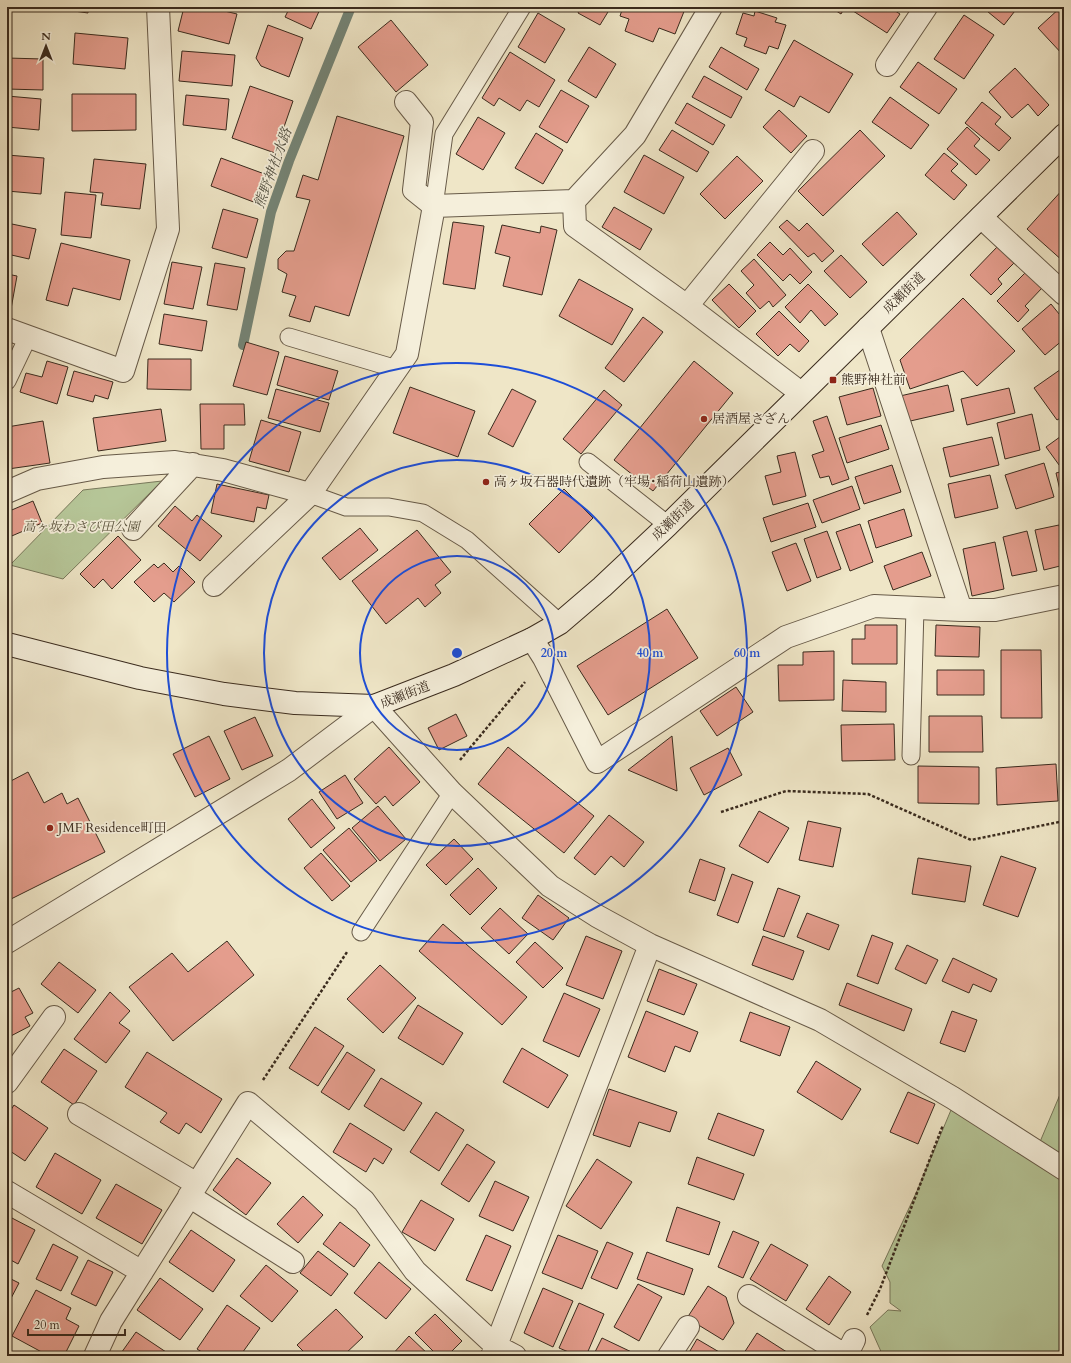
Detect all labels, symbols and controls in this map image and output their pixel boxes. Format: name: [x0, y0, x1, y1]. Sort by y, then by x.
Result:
north arrow: [26, 26, 66, 66]
text: N: [41, 29, 51, 44]
water label: 熊野神社水路: [250, 124, 297, 211]
street label: 成瀬街道: [879, 268, 929, 318]
place label: 熊野神社前: [841, 371, 906, 389]
marker: 熊野神社前: [828, 375, 838, 385]
place label: 居酒屋さざん: [712, 410, 790, 428]
marker: 居酒屋さざん: [699, 414, 709, 424]
place label: 高ヶ坂石器時代遺跡（牢場･稲荷山遺跡）: [494, 473, 735, 491]
marker: 高ヶ坂石器時代遺跡（牢場･稲荷山遺跡）: [481, 477, 491, 487]
street label: 成瀬街道: [648, 495, 698, 545]
park label: 高ヶ坂わさび田公園: [22, 518, 141, 536]
text: 20 m: [541, 645, 568, 661]
text: 40 m: [637, 645, 664, 661]
text: 60 m: [734, 645, 761, 661]
centre of rings: [450, 646, 464, 660]
street label: 成瀬街道: [377, 677, 433, 713]
place label: JMF Residence町田: [56, 819, 167, 837]
marker: JMF Residence町田: [45, 823, 55, 833]
scale bar: [28, 1311, 125, 1337]
text: 20 m: [34, 1317, 61, 1333]

